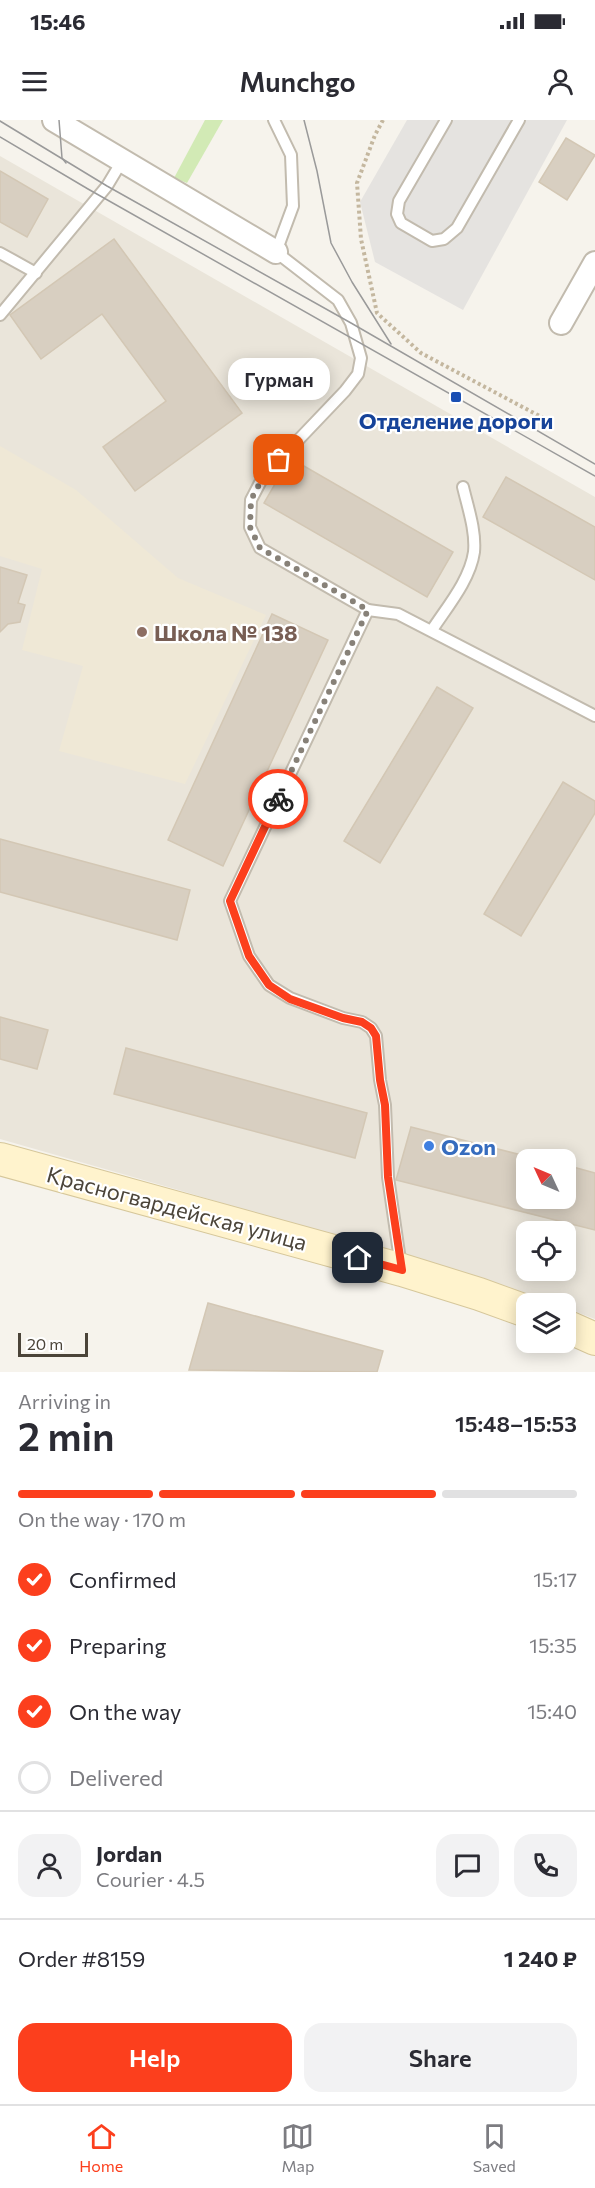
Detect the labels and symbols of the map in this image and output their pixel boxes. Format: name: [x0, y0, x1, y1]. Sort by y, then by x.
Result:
callout: Гурман: [228, 358, 330, 400]
marker: Отделение дороги: [449, 390, 463, 404]
place label: Отделение дороги: [359, 407, 553, 434]
pin: [253, 434, 304, 485]
place label: Школа № 138: [154, 619, 298, 646]
marker: Школа № 138: [135, 625, 149, 639]
courier: [248, 769, 308, 829]
place label: Ozon: [441, 1133, 496, 1160]
marker: Ozon: [422, 1139, 436, 1153]
north arrow: [516, 1149, 576, 1209]
street label: Красногвардейская улица: [44, 1160, 310, 1256]
pin: [332, 1232, 383, 1283]
scale bar: [18, 1330, 88, 1358]

